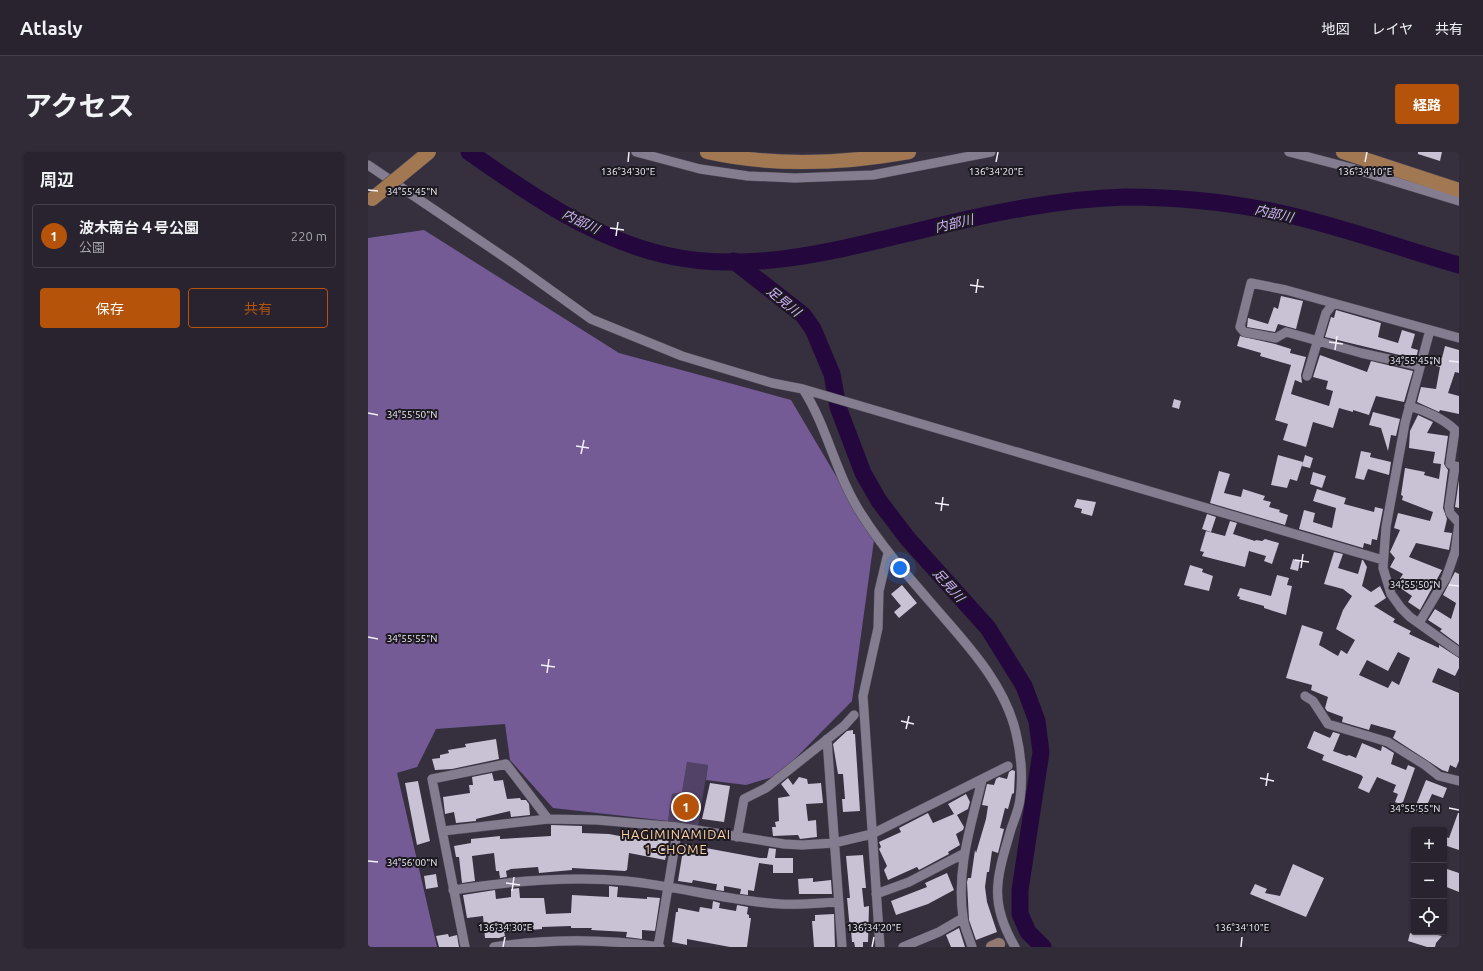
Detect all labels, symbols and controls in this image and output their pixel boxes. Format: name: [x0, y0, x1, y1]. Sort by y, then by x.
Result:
text: Atlasly: [20, 17, 83, 39]
text: 地図: [1321, 21, 1349, 37]
text: レイヤ: [1371, 21, 1413, 37]
text: 共有: [1435, 21, 1463, 37]
button: 経路: [1395, 84, 1459, 124]
text: アクセス: [24, 90, 135, 121]
text: 136°34'30"E: [601, 166, 656, 177]
text: 136°34'20"E: [969, 166, 1024, 177]
text: 136°34'10"E: [1338, 166, 1393, 177]
text: 周辺: [40, 170, 74, 189]
text: 34°55'45"N: [387, 186, 437, 197]
water label: 内部川: [1253, 202, 1297, 225]
water label: 内部川: [560, 206, 603, 237]
water label: 内部川: [933, 211, 977, 234]
text: 波木南台４号公園: [79, 219, 199, 236]
text: 1: [50, 229, 58, 243]
text: 220 m: [291, 229, 327, 243]
text: 公園: [79, 240, 105, 254]
water label: 足見川: [764, 283, 805, 320]
button: 保存: [40, 288, 180, 328]
button: 共有: [188, 288, 328, 328]
text: 34°55'45"N: [1390, 355, 1440, 366]
text: 34°55'50"N: [387, 409, 437, 420]
your location: [890, 558, 910, 578]
water label: 足見川: [931, 566, 969, 606]
text: 34°55'50"N: [1390, 579, 1440, 590]
text: 34°55'55"N: [387, 633, 437, 644]
pin: 1: [673, 792, 699, 822]
text: 34°55'55"N: [1390, 803, 1440, 814]
district label: HAGIMINAMIDAI 1-CHOME: [621, 827, 731, 856]
map controls: [1411, 827, 1447, 935]
button: +: [1411, 827, 1447, 863]
text: 34°56'00"N: [387, 857, 437, 868]
button: −: [1411, 863, 1447, 899]
button: locate: [1411, 899, 1447, 935]
text: 136°34'30"E: [478, 922, 533, 933]
text: 136°34'20"E: [847, 922, 902, 933]
text: 136°34'10"E: [1215, 922, 1270, 933]

